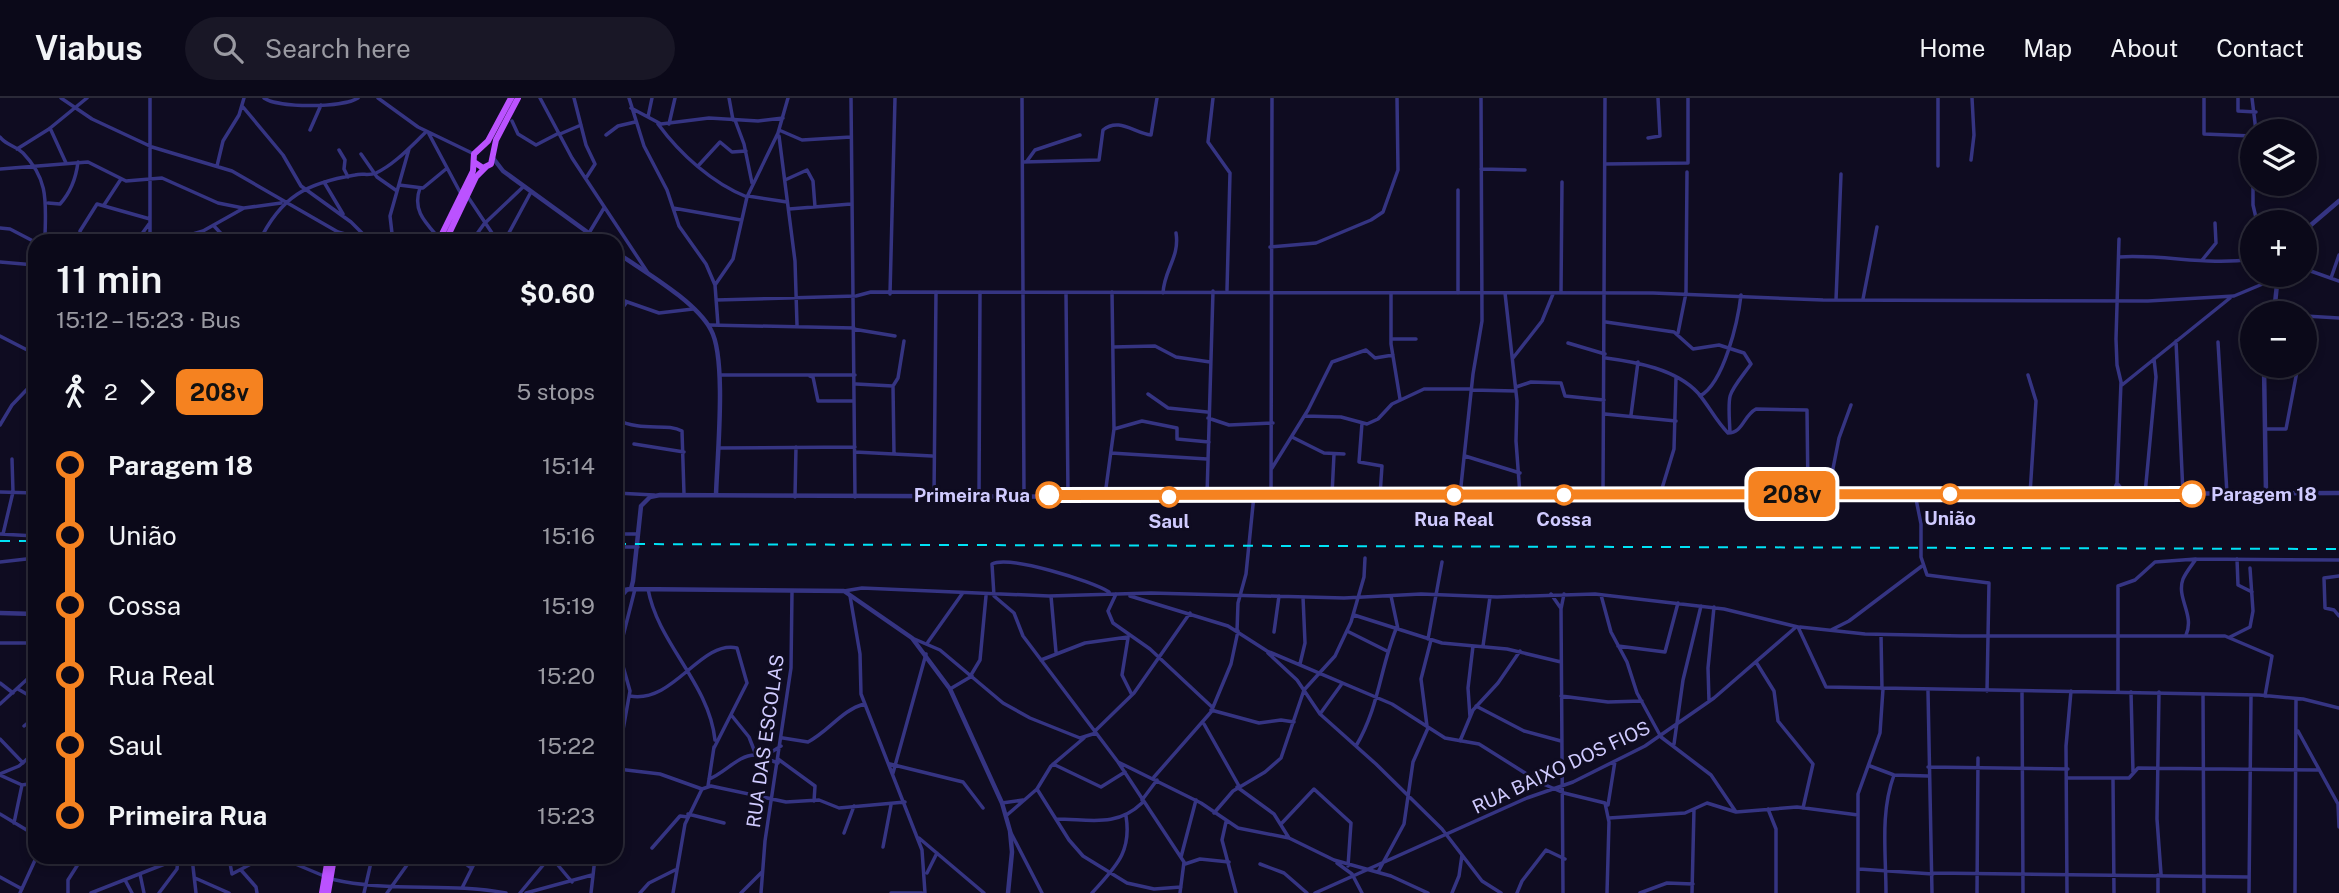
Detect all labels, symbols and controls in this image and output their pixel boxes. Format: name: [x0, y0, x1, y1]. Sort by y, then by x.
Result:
search box: [185, 17, 675, 80]
text: Viabus: [35, 29, 143, 67]
icon: search: [209, 29, 247, 67]
text: Search here: [265, 33, 411, 64]
text: Home: [1919, 34, 1985, 62]
text: Map: [2023, 34, 2072, 62]
text: About: [2110, 34, 2178, 62]
text: Contact: [2216, 34, 2304, 62]
map controls: [2240, 119, 2317, 378]
button: layers: [2240, 119, 2317, 196]
button: +: [2240, 210, 2317, 287]
text: 11 min: [56, 257, 162, 302]
text: $0.60: [520, 278, 595, 309]
button: −: [2240, 301, 2317, 378]
text: 15:12 – 15:23 · Bus: [56, 306, 241, 333]
icon: walk: [56, 373, 94, 411]
icon: forward: [128, 373, 166, 411]
text: 2: [104, 378, 118, 405]
text: 208v: [190, 378, 249, 406]
text: 5 stops: [516, 378, 595, 405]
text: Paragem 18: [108, 450, 253, 481]
text: 15:14: [542, 452, 595, 479]
line badge: 208v: [1743, 471, 1841, 517]
text: 208v: [1762, 480, 1822, 508]
marker: Paragem 18: [2179, 481, 2205, 507]
marker: Primeira Rua: [1036, 482, 1062, 508]
place label: Paragem 18: [2211, 483, 2317, 505]
place label: Primeira Rua: [914, 484, 1030, 506]
marker: União: [1940, 484, 1960, 504]
marker: Rua Real: [1444, 485, 1464, 505]
marker: Cossa: [1554, 485, 1574, 505]
marker: Saul: [1159, 487, 1179, 507]
place label: União: [1924, 507, 1976, 529]
place label: Rua Real: [1414, 508, 1494, 530]
place label: Cossa: [1536, 508, 1592, 530]
place label: Saul: [1148, 510, 1190, 532]
text: União: [108, 520, 177, 551]
text: 15:16: [542, 522, 595, 549]
text: Cossa: [108, 590, 181, 621]
text: 15:19: [542, 592, 595, 619]
street label: RUA DAS ESCOLAS: [742, 653, 788, 829]
text: Rua Real: [108, 660, 215, 691]
text: 15:20: [537, 662, 595, 689]
street label: RUA BAIXO DOS FIOS: [1469, 716, 1653, 818]
text: Saul: [108, 730, 163, 761]
text: 15:22: [538, 732, 595, 759]
text: Primeira Rua: [108, 800, 267, 831]
text: 15:23: [537, 802, 595, 829]

